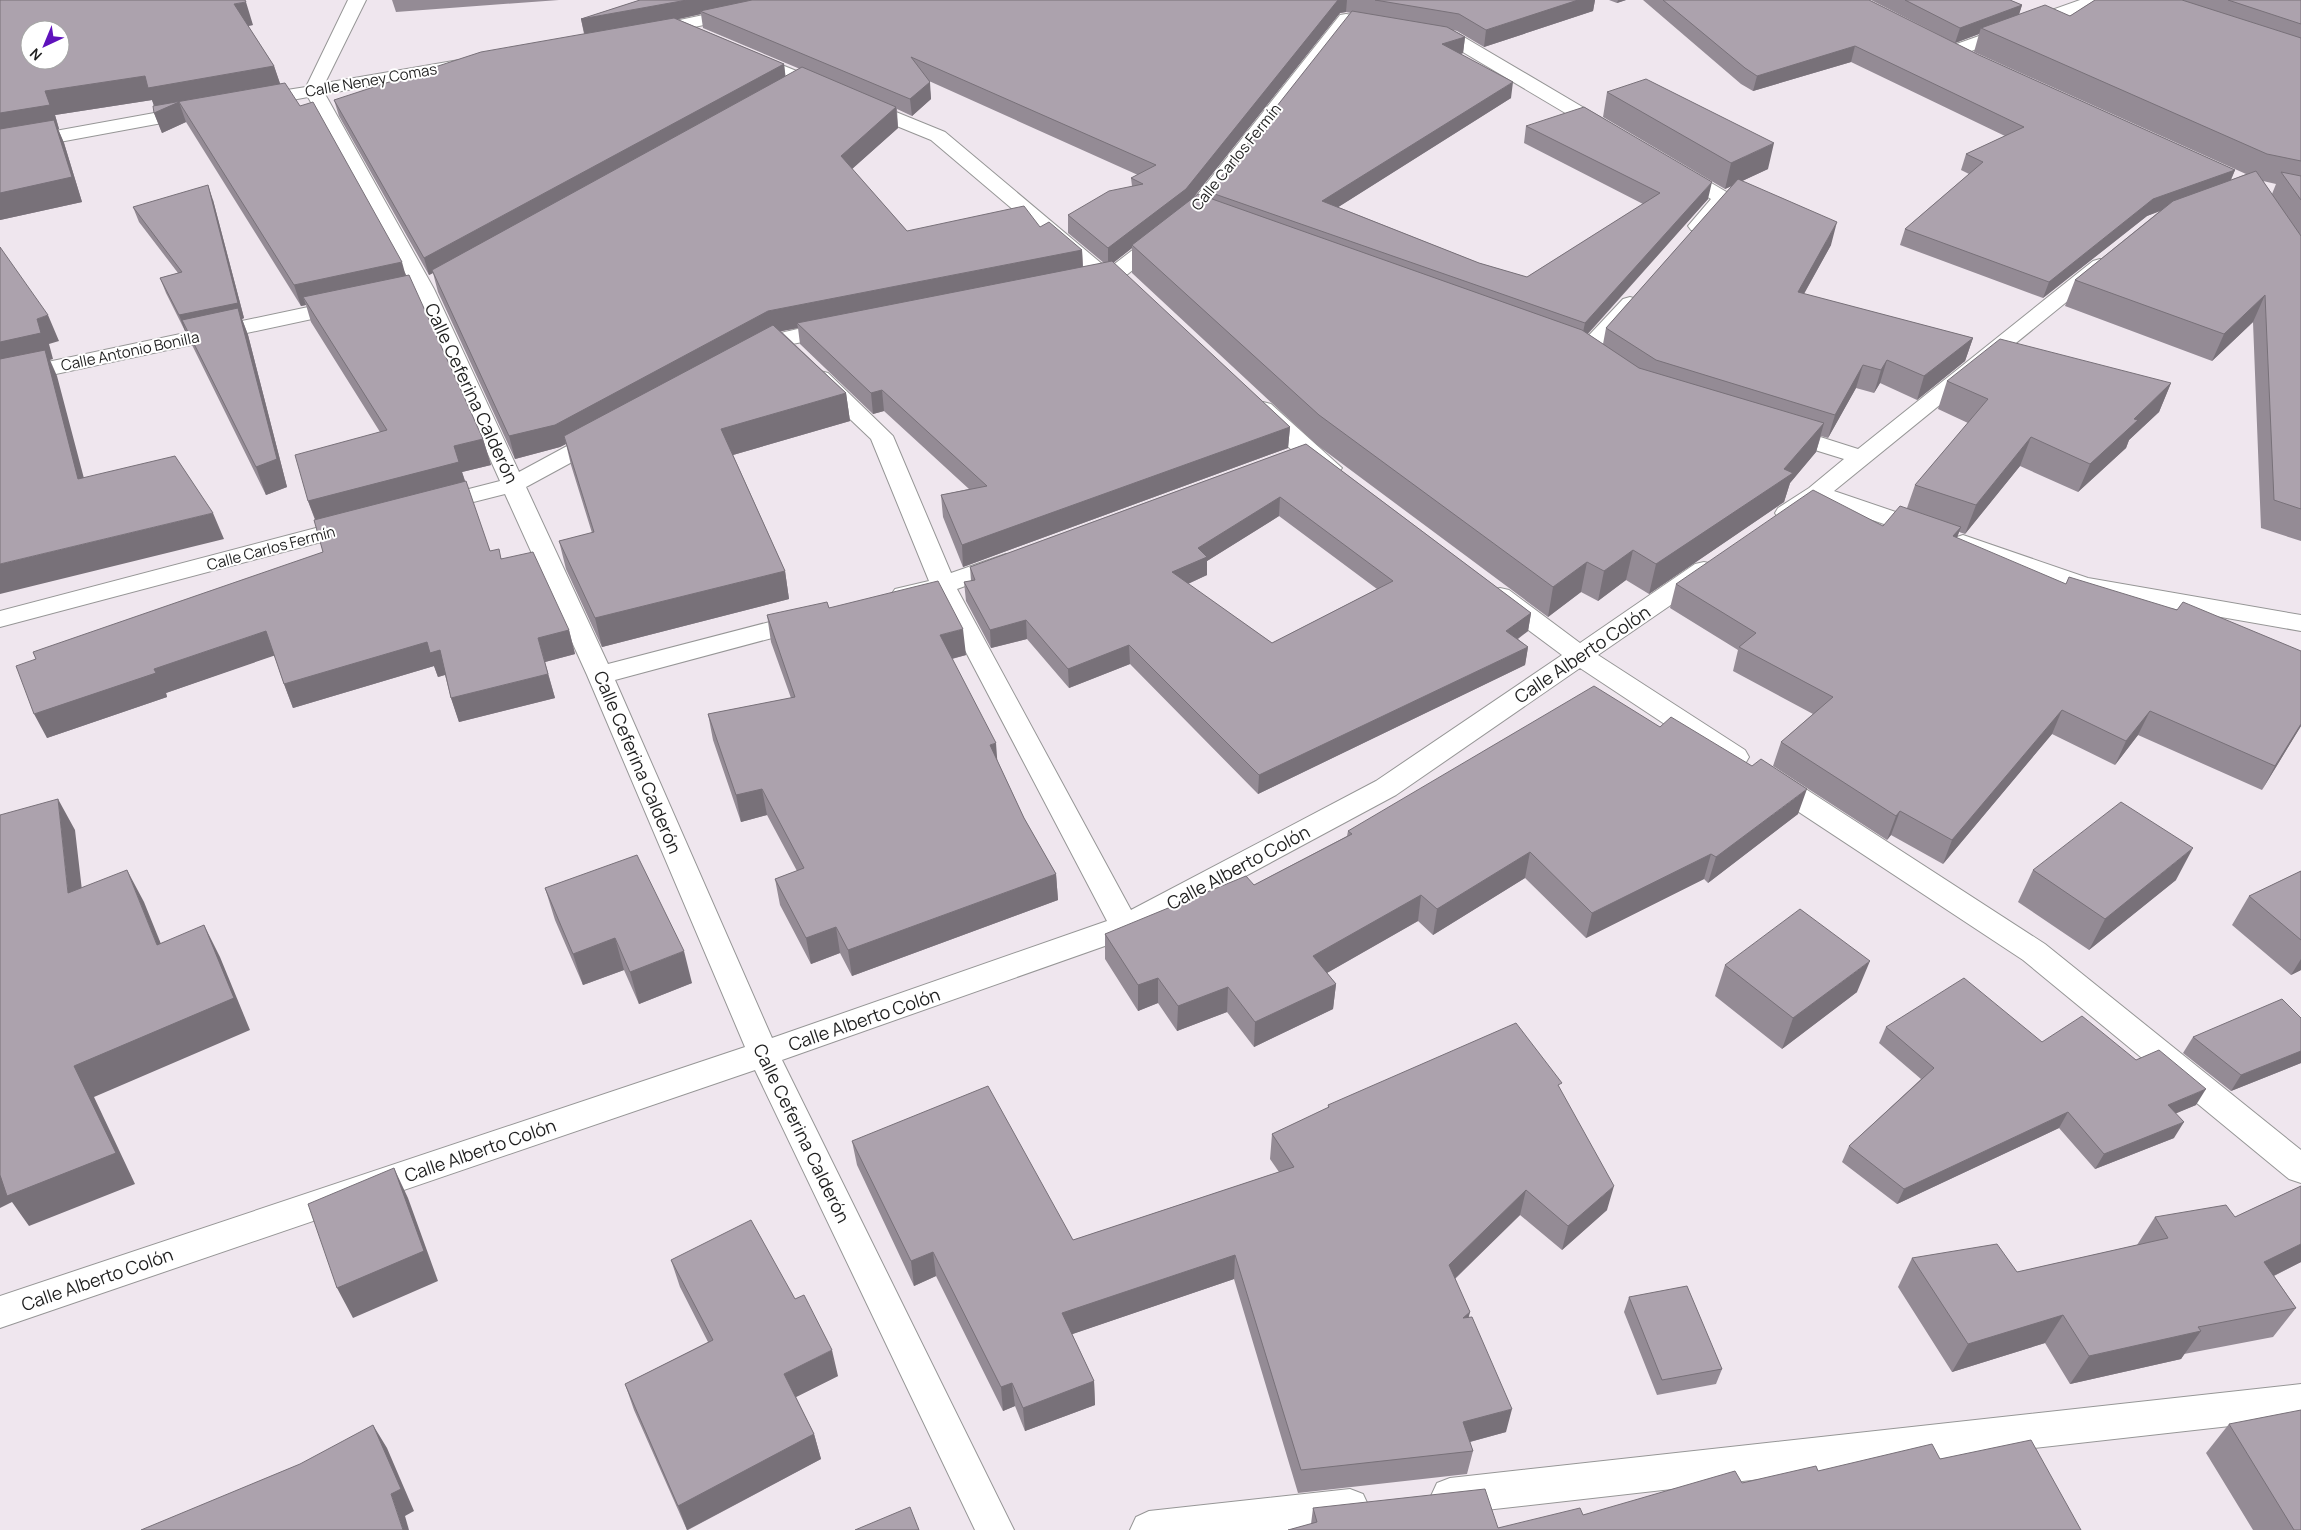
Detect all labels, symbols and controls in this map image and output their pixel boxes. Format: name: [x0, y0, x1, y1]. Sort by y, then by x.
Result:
north arrow: [20, 20, 70, 70]
text: N: [25, 44, 46, 65]
street label: Calle Neney Comas: [303, 58, 439, 102]
street label: Calle Carlos Fermín: [1186, 99, 1286, 215]
street label: Calle Ceferina Calderón: [420, 299, 524, 487]
street label: Calle Antonio Bonilla: [59, 326, 201, 376]
street label: Calle Carlos Fermín: [204, 521, 338, 575]
street label: Calle Alberto Colón: [1509, 600, 1655, 708]
street label: Calle Ceferina Calderón: [589, 667, 687, 857]
street label: Calle Alberto Colón: [1162, 819, 1314, 915]
street label: Calle Alberto Colón: [785, 982, 943, 1056]
street label: Calle Ceferina Calderón: [748, 1040, 856, 1226]
street label: Calle Alberto Colón: [401, 1113, 559, 1187]
street label: Calle Alberto Colón: [18, 1242, 176, 1316]

